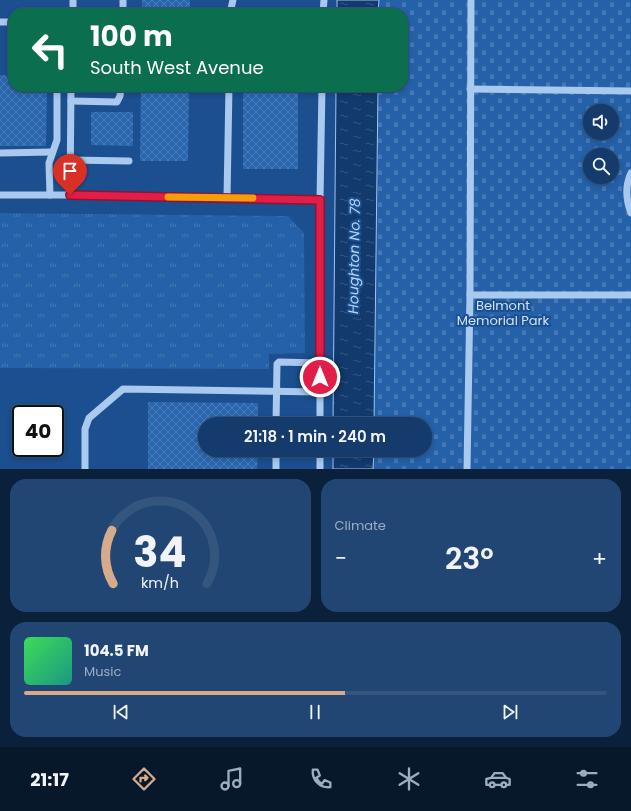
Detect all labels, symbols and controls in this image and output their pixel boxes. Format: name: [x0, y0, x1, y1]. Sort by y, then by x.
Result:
text: 100 m: [90, 17, 173, 56]
icon: left: [24, 24, 76, 76]
text: South West Avenue: [90, 55, 264, 80]
map controls: [583, 104, 619, 184]
button: sound: [583, 104, 619, 140]
button: search: [583, 148, 619, 184]
pin: [53, 154, 87, 195]
icon: arrive: [59, 160, 81, 182]
water label: Houghton No. 78: [343, 198, 365, 314]
park label: Belmont Memorial Park: [457, 296, 549, 330]
position arrow: [299, 356, 341, 398]
speed limit sign: 40: [12, 405, 64, 457]
text: 21:18 · 1 min · 240 m: [244, 426, 386, 447]
text: Climate: [335, 516, 386, 535]
text: 34: [134, 522, 187, 581]
text: 23°: [445, 537, 494, 580]
text: −: [335, 543, 347, 574]
text: +: [592, 543, 607, 574]
text: km/h: [141, 572, 179, 592]
text: 104.5 FM: [84, 640, 149, 661]
text: Music: [84, 662, 121, 681]
icon: previous: [110, 701, 132, 723]
icon: pause: [304, 701, 326, 723]
icon: next: [499, 701, 521, 723]
icon: directions: [130, 765, 158, 793]
icon: music: [218, 765, 246, 793]
icon: phone: [307, 765, 335, 793]
icon: climate: [395, 765, 423, 793]
icon: car: [484, 765, 512, 793]
icon: filters: [573, 765, 601, 793]
text: 21:17: [30, 767, 69, 792]

